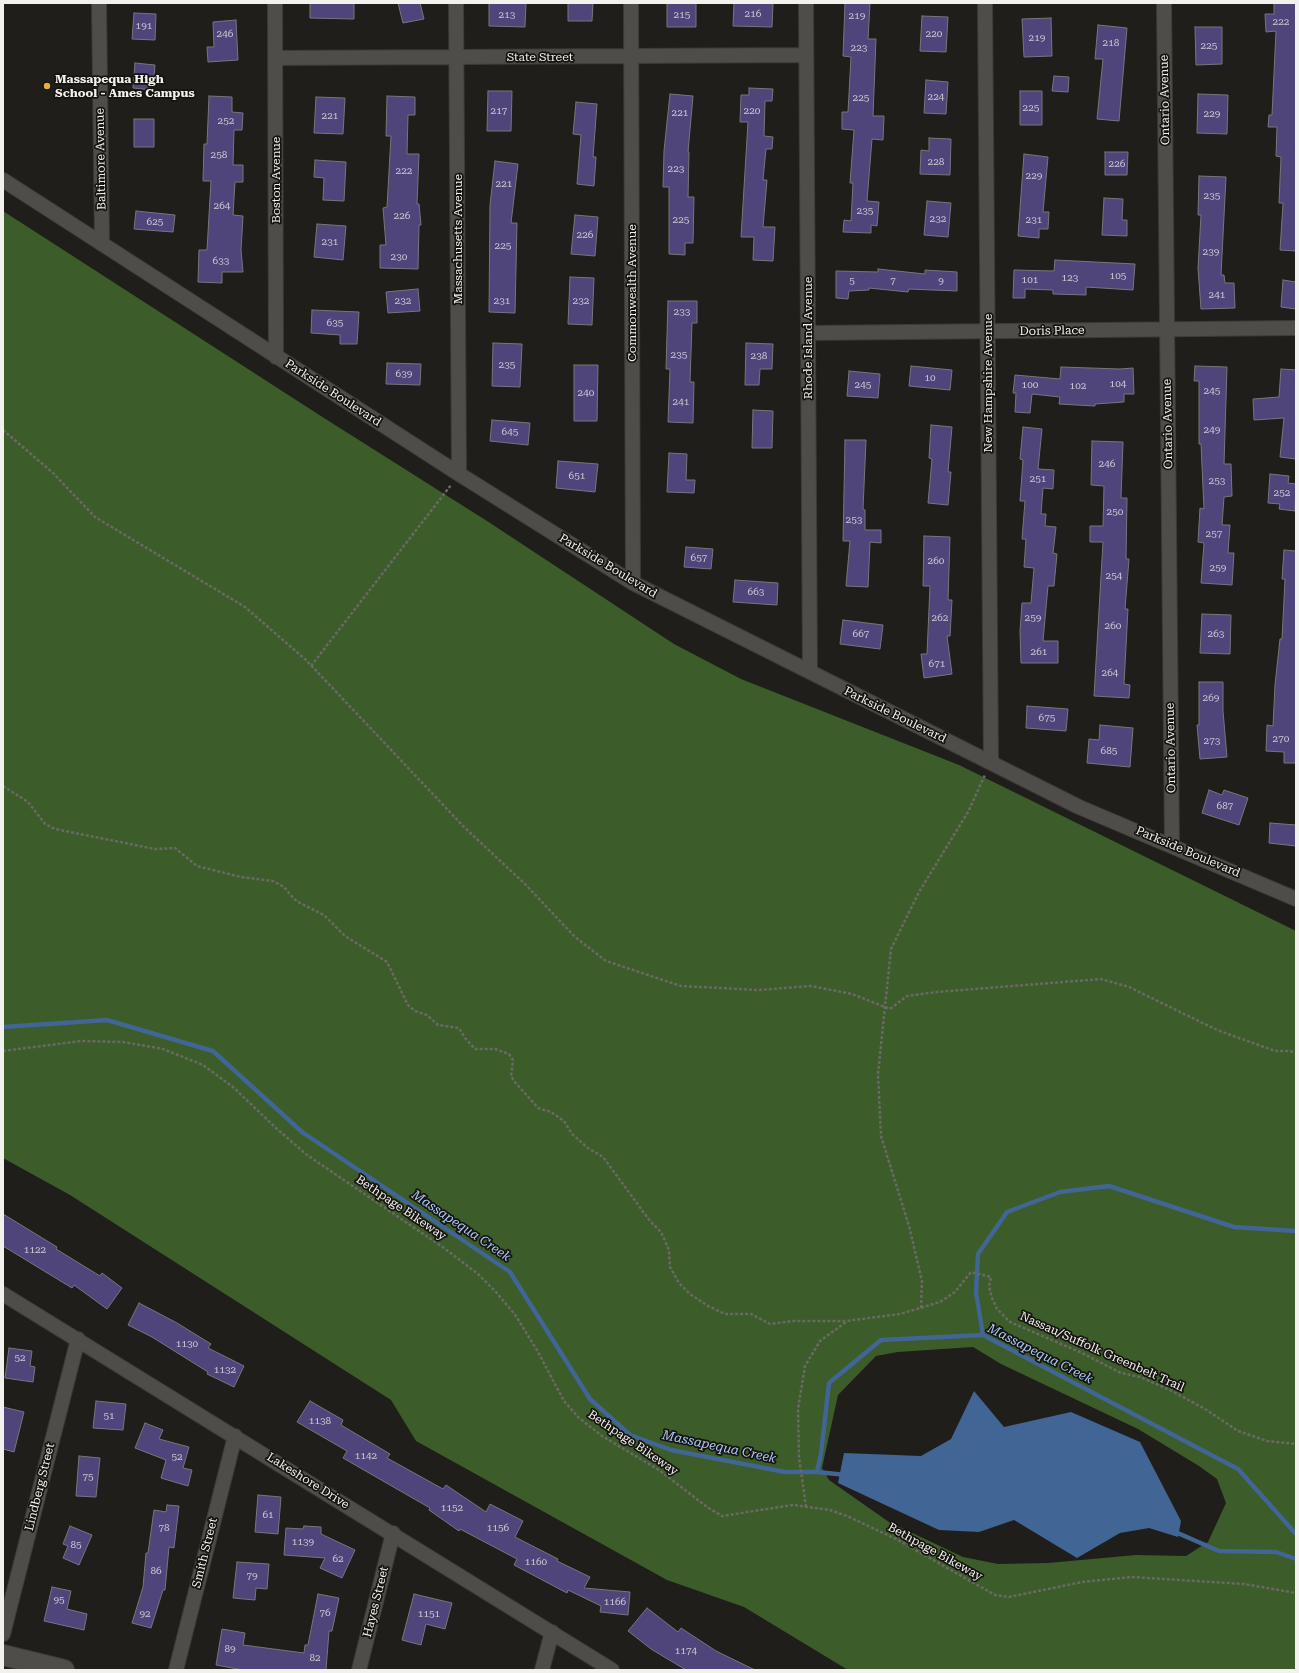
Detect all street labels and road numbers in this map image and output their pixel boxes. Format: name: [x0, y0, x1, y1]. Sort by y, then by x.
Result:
street label: State Street: [507, 50, 573, 64]
street label: Ontario Avenue: [1157, 55, 1173, 145]
street label: Baltimore Avenue: [93, 108, 109, 210]
street label: Boston Avenue: [269, 137, 283, 223]
street label: Massachusetts Avenue: [451, 174, 465, 304]
street label: Commonwealth Avenue: [625, 224, 639, 362]
street label: Rhode Island Avenue: [801, 277, 815, 399]
street label: New Hampshire Avenue: [981, 314, 995, 452]
street label: Doris Place: [1019, 323, 1085, 339]
street label: Parkside Boulevard: [282, 356, 384, 430]
street label: Ontario Avenue: [1160, 379, 1176, 469]
street label: Parkside Boulevard: [556, 531, 660, 601]
street label: Parkside Boulevard: [842, 684, 948, 746]
street label: Ontario Avenue: [1163, 703, 1179, 793]
street label: Parkside Boulevard: [1134, 823, 1242, 881]
street label: Bethpage Bikeway: [353, 1172, 449, 1244]
street label: Nassau/Suffolk Greenbelt Trail: [1017, 1309, 1187, 1395]
street label: Bethpage Bikeway: [585, 1407, 681, 1479]
street label: Lindberg Street: [22, 1442, 58, 1532]
street label: Lakeshore Drive: [264, 1450, 352, 1512]
street label: Smith Street: [189, 1516, 221, 1590]
street label: Bethpage Bikeway: [885, 1520, 985, 1584]
street label: Hayes Street: [360, 1565, 392, 1639]

